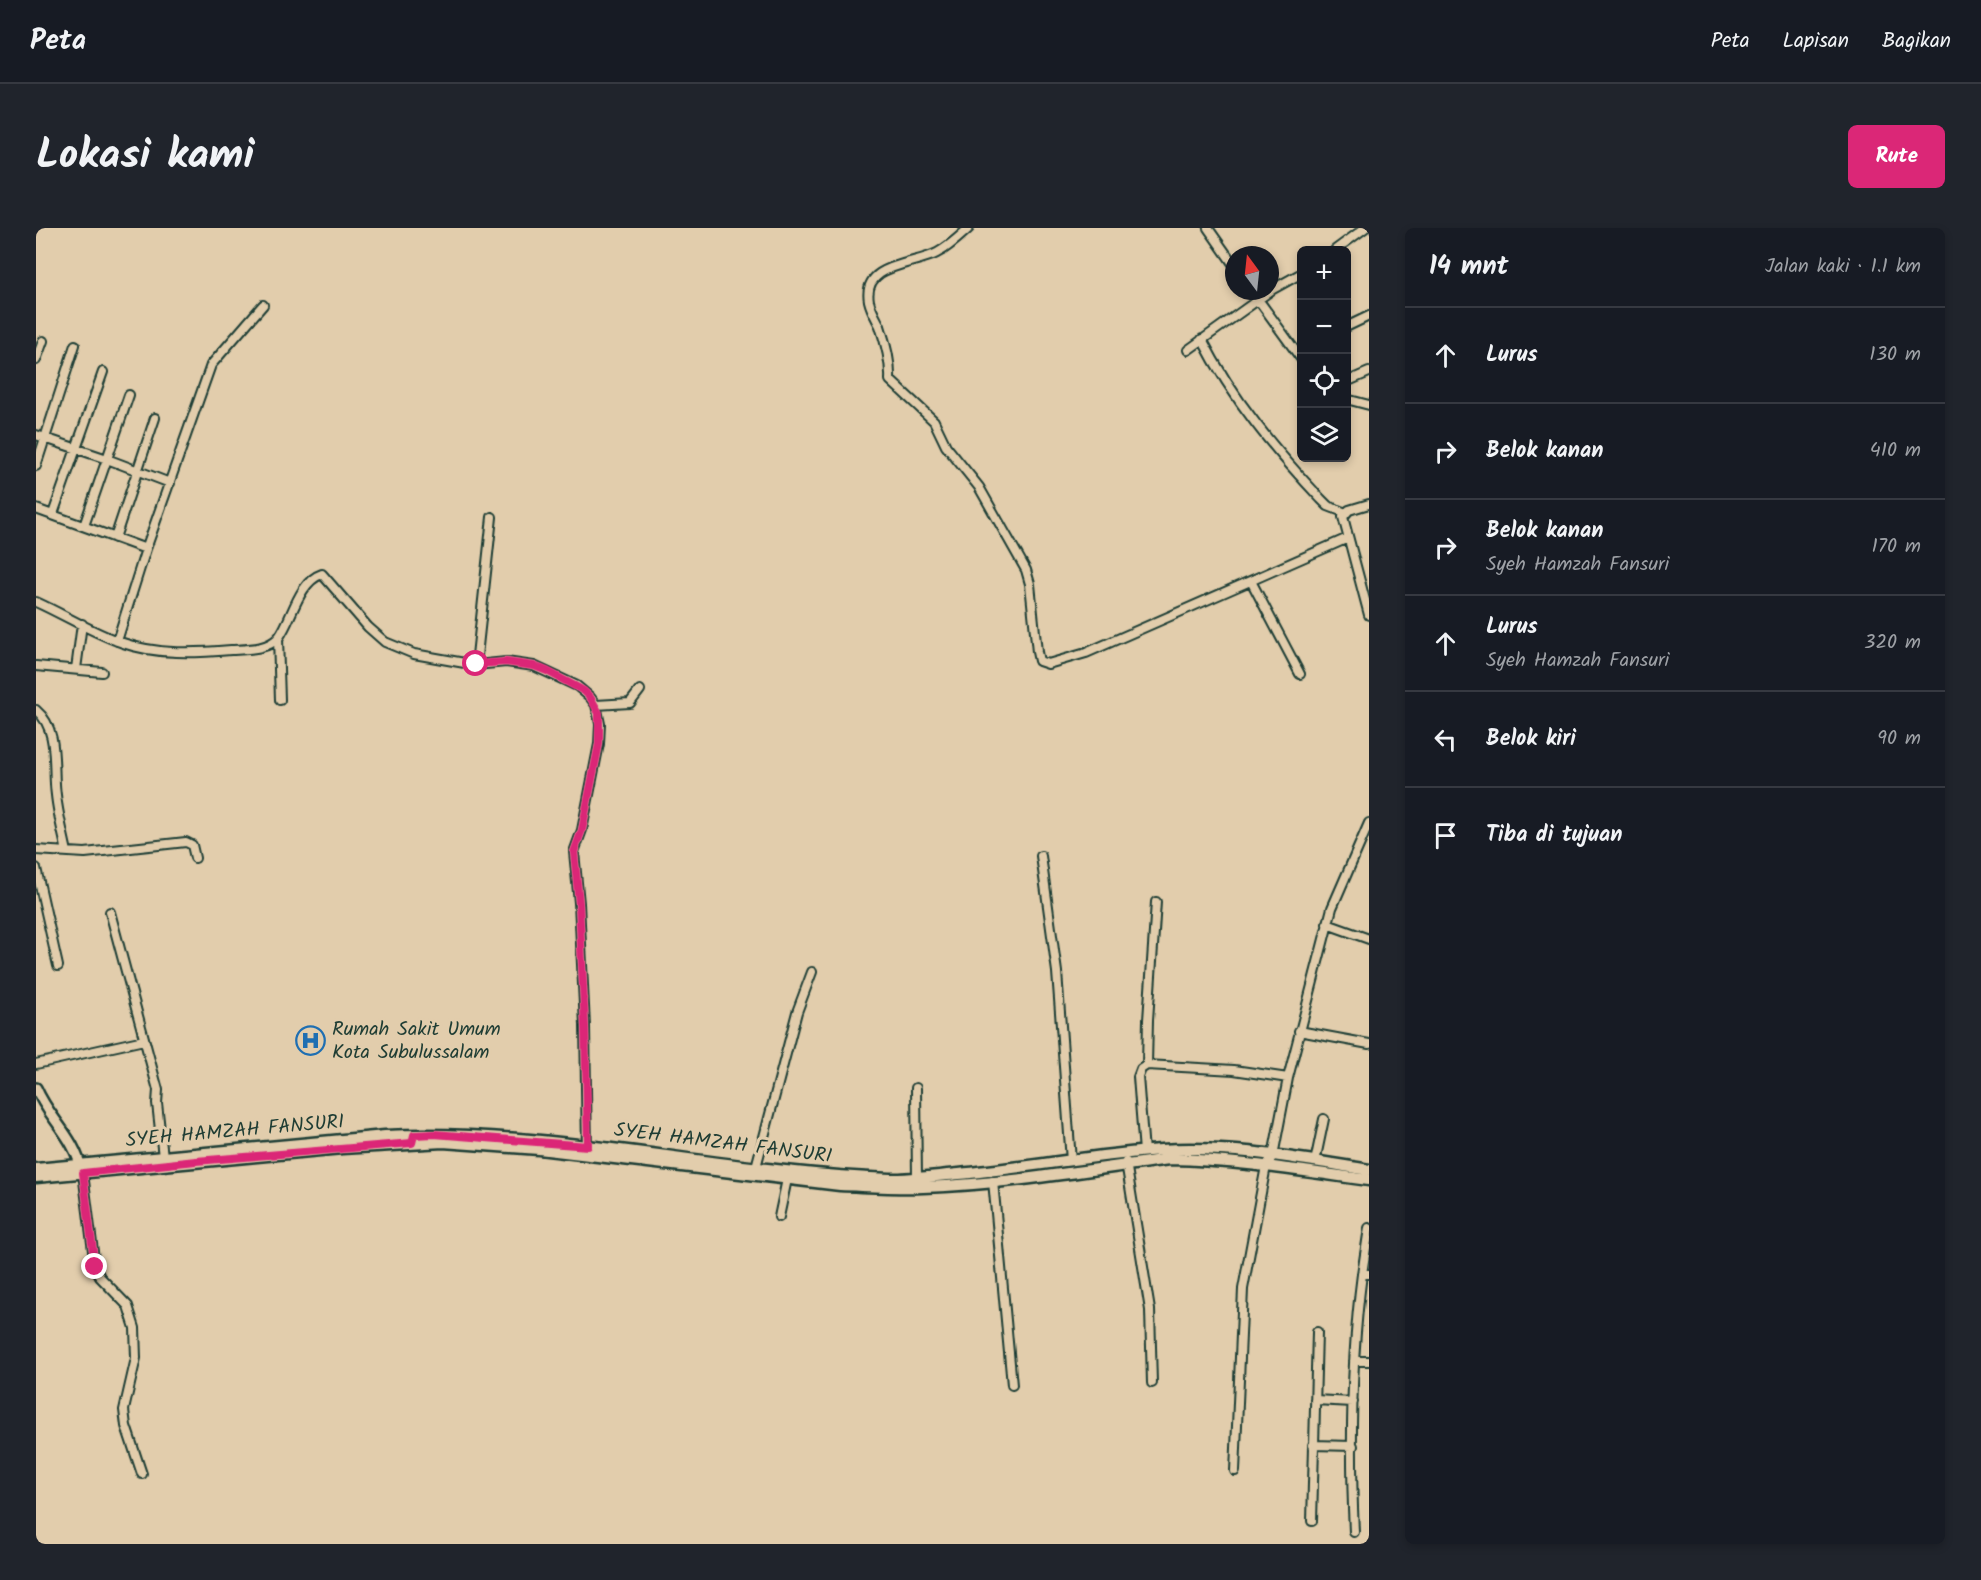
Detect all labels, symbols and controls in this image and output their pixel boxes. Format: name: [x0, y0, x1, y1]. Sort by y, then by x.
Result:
text: Peta: [30, 19, 86, 64]
text: Peta: [1711, 25, 1750, 58]
text: Lapisan: [1783, 25, 1849, 58]
text: Bagikan: [1882, 25, 1951, 58]
text: Lokasi kami: [36, 123, 254, 190]
button: Rute: [1848, 125, 1945, 188]
north arrow: [1225, 246, 1279, 300]
map controls: [1297, 246, 1351, 462]
button: +: [1297, 246, 1351, 300]
text: 14 mnt: [1429, 246, 1508, 288]
text: Jalan kaki · 1.1 km: [1765, 251, 1921, 283]
button: −: [1297, 300, 1351, 354]
text: Lurus: [1486, 338, 1538, 373]
icon: ahead: [1429, 339, 1462, 372]
text: 130 m: [1869, 339, 1921, 371]
button: locate: [1297, 354, 1351, 408]
button: layers: [1297, 408, 1351, 462]
text: Belok kanan: [1486, 434, 1603, 469]
icon: right: [1429, 435, 1462, 468]
text: 410 m: [1870, 435, 1921, 467]
text: Belok kanan: [1486, 514, 1603, 549]
icon: right: [1429, 531, 1462, 564]
text: 170 m: [1872, 531, 1921, 563]
text: Syeh Hamzah Fansuri: [1486, 549, 1669, 581]
text: Lurus: [1486, 610, 1538, 645]
icon: ahead: [1429, 627, 1462, 660]
text: 320 m: [1864, 627, 1921, 659]
text: Syeh Hamzah Fansuri: [1486, 645, 1669, 677]
route start: [462, 650, 488, 676]
text: Belok kiri: [1486, 722, 1576, 757]
icon: left: [1429, 723, 1462, 756]
text: 90 m: [1877, 723, 1921, 755]
text: Tiba di tujuan: [1486, 818, 1622, 853]
icon: arrive: [1429, 819, 1462, 852]
place label: Rumah Sakit Umum Kota Subulussalam: [332, 1014, 501, 1069]
hospital icon: Rumah Sakit Umum Kota Subulussalam: [295, 1025, 327, 1057]
street label: SYEH HAMZAH FANSURI: [124, 1107, 346, 1157]
street label: SYEH HAMZAH FANSURI: [612, 1115, 834, 1173]
route end: [81, 1253, 107, 1279]

